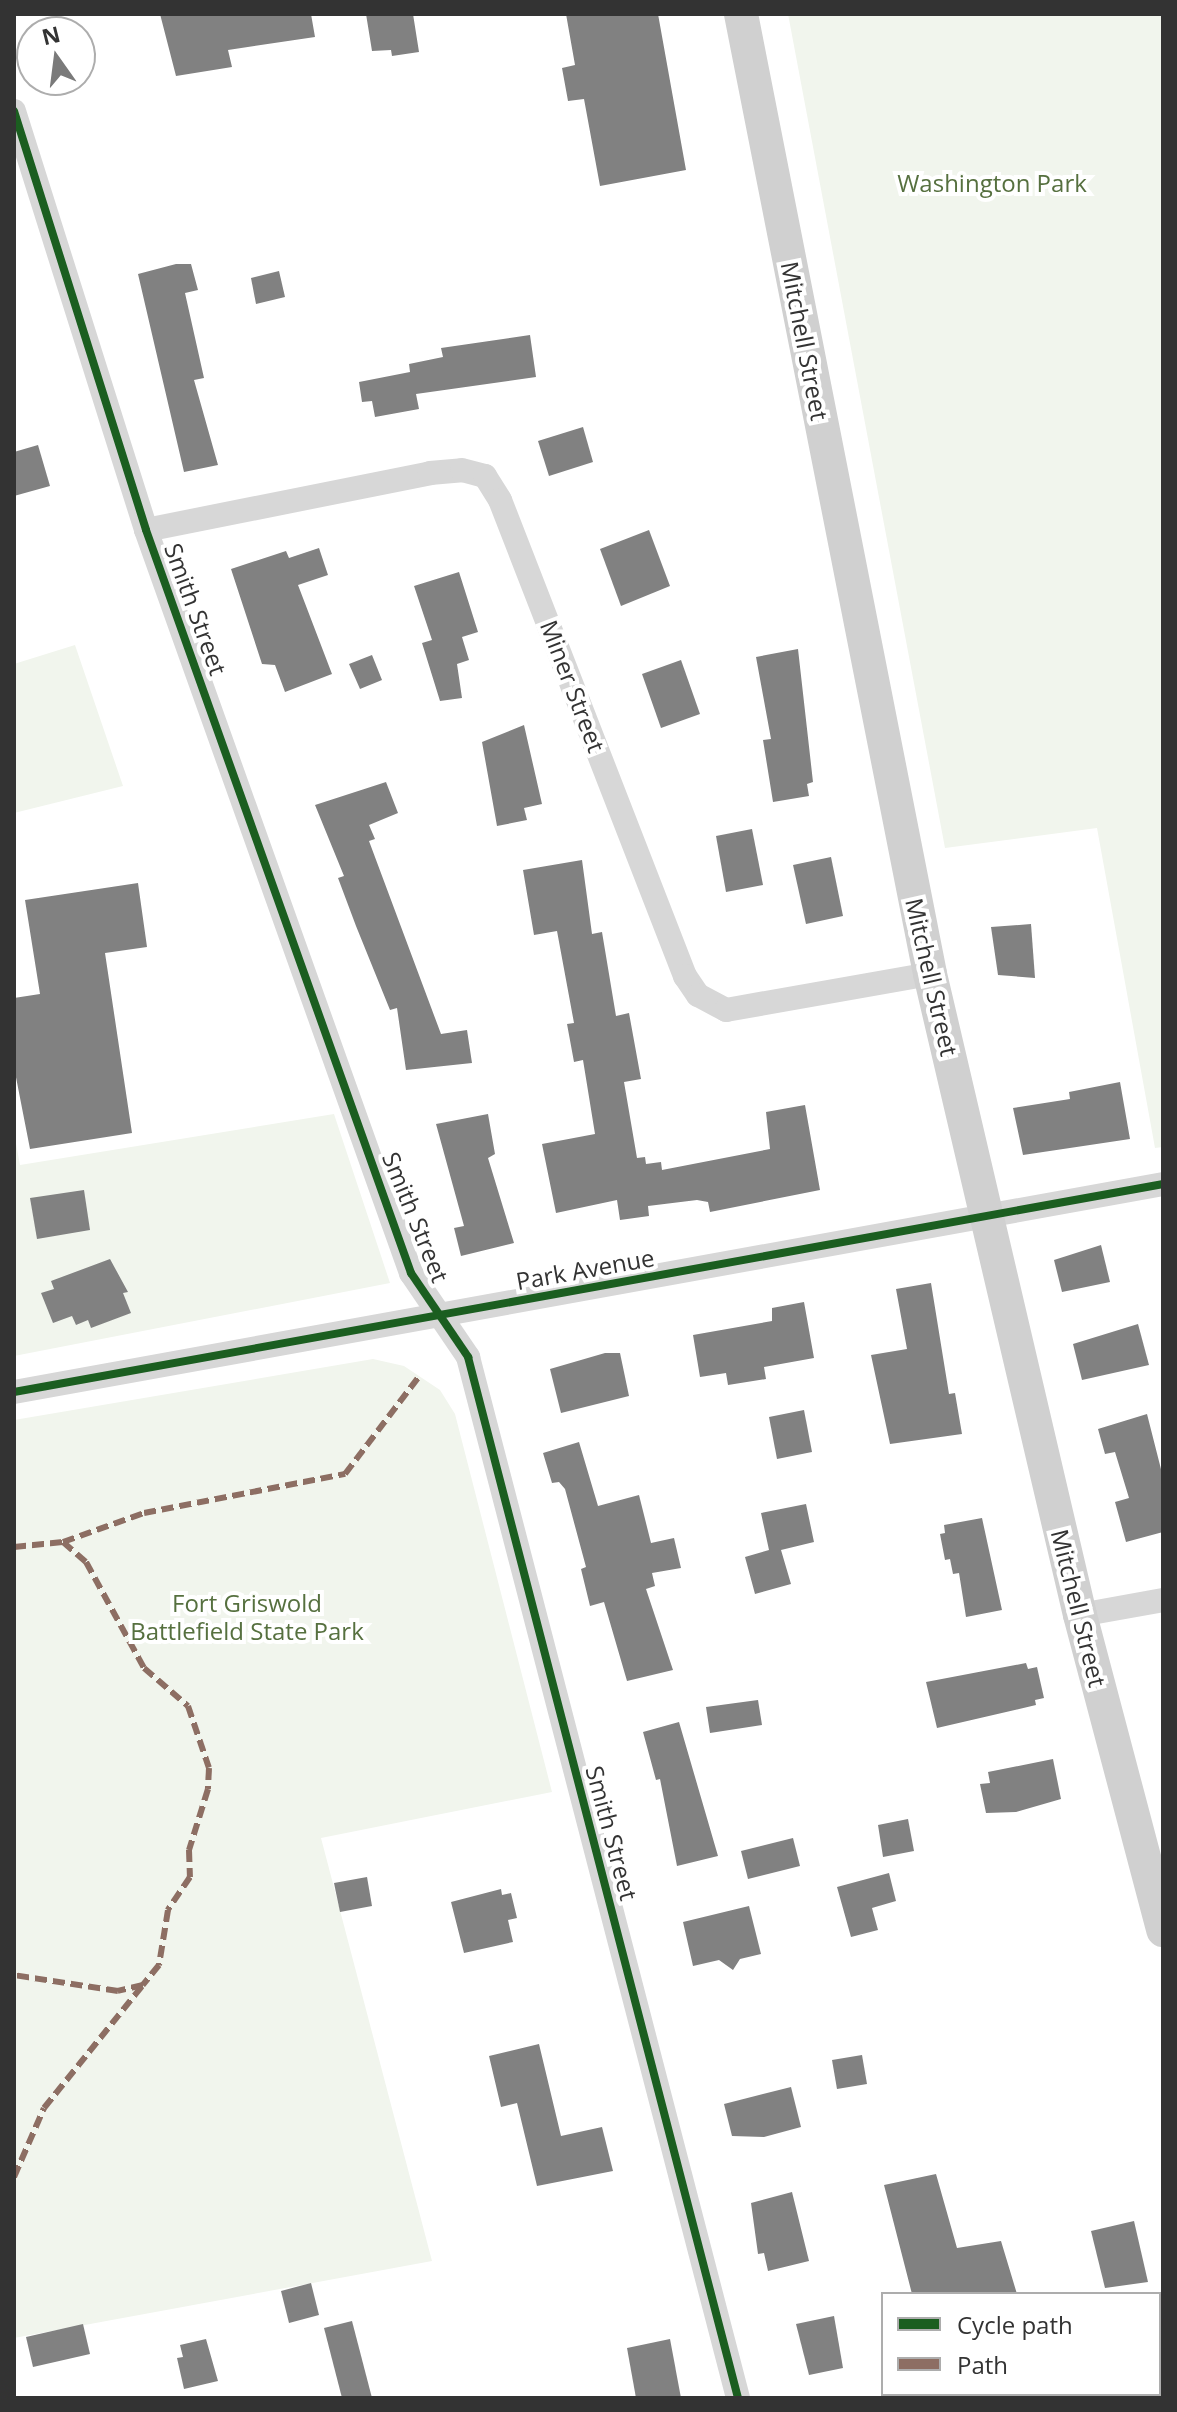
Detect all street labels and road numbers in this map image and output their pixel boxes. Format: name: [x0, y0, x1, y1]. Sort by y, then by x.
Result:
street label: Mitchell Street: [775, 259, 835, 423]
street label: Smith Street: [159, 539, 233, 679]
street label: Miner Street: [535, 616, 611, 756]
street label: Mitchell Street: [900, 895, 964, 1059]
street label: Smith Street: [377, 1148, 455, 1286]
street label: Park Avenue: [514, 1243, 656, 1295]
street label: Mitchell Street: [1046, 1526, 1112, 1690]
street label: Smith Street: [580, 1763, 644, 1903]

